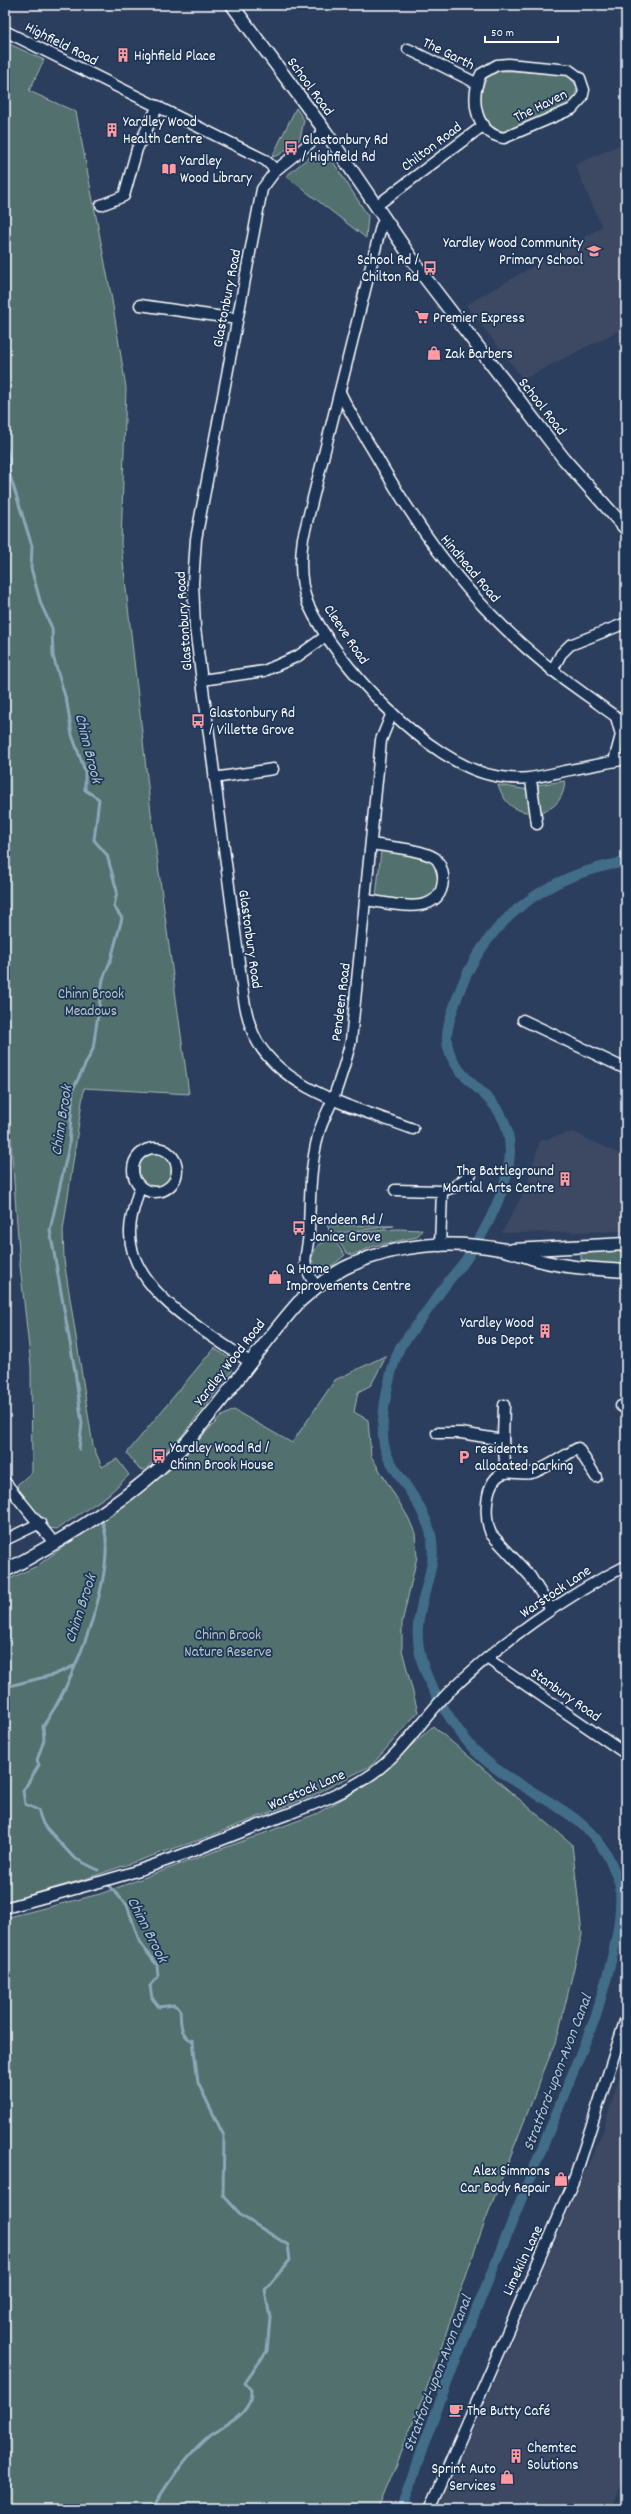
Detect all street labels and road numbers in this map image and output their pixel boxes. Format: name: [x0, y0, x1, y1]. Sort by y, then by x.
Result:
street label: Highfield Road: [21, 17, 102, 73]
street label: The Garth: [418, 33, 478, 77]
street label: School Road: [281, 53, 338, 121]
street label: The Haven: [510, 84, 572, 129]
street label: Chilton Road: [397, 117, 467, 178]
street label: Glastonbury Road: [208, 247, 248, 349]
street label: School Road: [512, 374, 571, 441]
street label: Hindhead Road: [434, 530, 505, 608]
street label: Glastonbury Road: [171, 570, 199, 671]
street label: Cleeve Road: [317, 601, 374, 670]
street label: Glastonbury Road: [231, 888, 267, 990]
street label: Pendeen Road: [326, 962, 358, 1043]
street label: Yardley Wood Road: [189, 1315, 272, 1411]
street label: Warstock Lane: [516, 1560, 597, 1625]
street label: Stanbury Road: [525, 1663, 605, 1728]
street label: Warstock Lane: [265, 1765, 349, 1817]
street label: Limekiln Lane: [498, 2222, 550, 2300]

